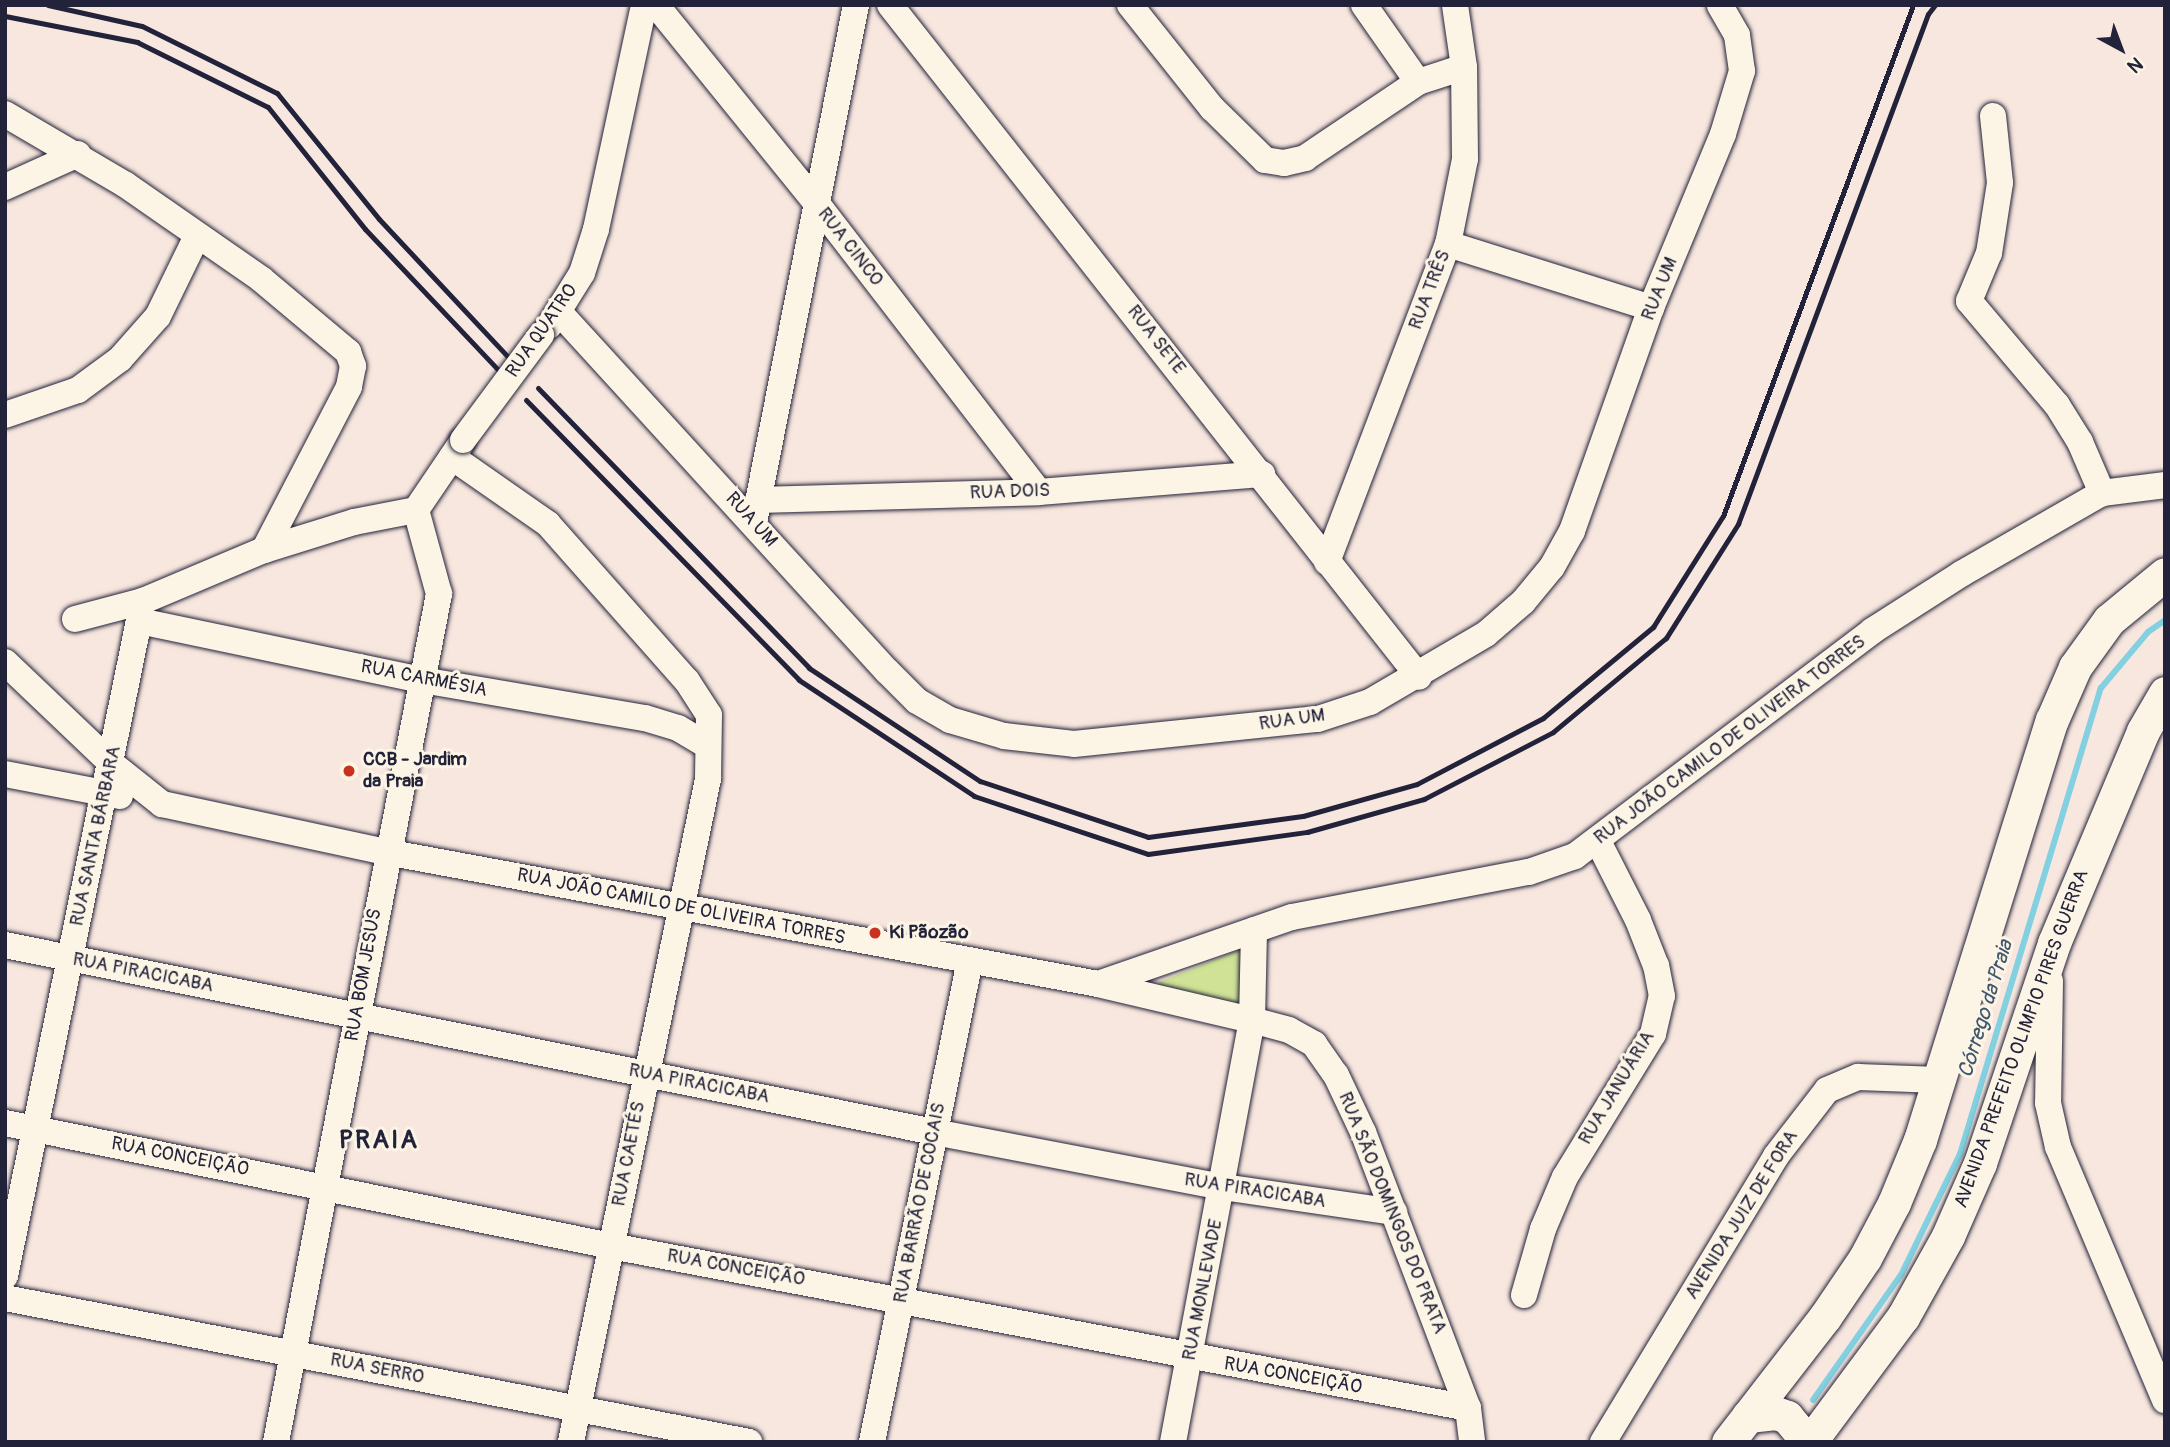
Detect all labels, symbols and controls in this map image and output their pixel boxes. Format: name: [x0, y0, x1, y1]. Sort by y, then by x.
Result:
north arrow: [2086, 14, 2156, 84]
text: N: [2122, 52, 2148, 78]
street label: RUA CINCO: [812, 203, 888, 291]
street label: RUA TRÊS: [1404, 247, 1456, 333]
street label: RUA UM: [1637, 254, 1683, 324]
street label: RUA QUATRO: [502, 280, 582, 382]
street label: RUA SETE: [1122, 301, 1190, 379]
street label: RUA DOIS: [969, 479, 1051, 505]
street label: RUA UM: [720, 488, 782, 552]
street label: RUA JOÃO CAMILO DE OLIVEIRA TORRES: [1590, 630, 1870, 850]
street label: RUA CARMÉSIA: [359, 656, 489, 702]
street label: RUA UM: [1258, 704, 1326, 736]
street label: RUA SANTA BÁRBARA: [66, 744, 126, 928]
place label: CCB - Jardim da Praia: [363, 749, 467, 793]
marker: CCB - Jardim da Praia: [341, 763, 357, 779]
street label: RUA JOÃO CAMILO DE OLIVEIRA TORRES: [515, 864, 847, 950]
street label: AVENIDA PREFEITO OLIMPIO PIRES GUERRA: [1950, 867, 2094, 1211]
street label: RUA BOM JESUS: [341, 907, 387, 1043]
place label: Ki Pãozão: [889, 922, 968, 944]
marker: Ki Pãozão: [867, 925, 883, 941]
water label: Córrego da Praia: [1953, 937, 2019, 1081]
street label: RUA PIRACICABA: [71, 948, 215, 998]
street label: RUA JANUÁRIA: [1574, 1027, 1660, 1149]
street label: RUA PIRACICABA: [627, 1059, 771, 1109]
street label: RUA SÃO DOMINGOS DO PRATA: [1333, 1089, 1451, 1337]
street label: RUA CAETÉS: [608, 1100, 650, 1208]
street label: RUA BARRÃO DE COCAIS: [889, 1101, 951, 1305]
district label: PRAIA: [339, 1125, 419, 1157]
street label: AVENIDA JUIZ DE FORA: [1681, 1126, 1803, 1304]
street label: RUA CONCEIÇÃO: [109, 1132, 251, 1182]
street label: RUA PIRACICABA: [1183, 1169, 1327, 1213]
street label: RUA MONLEVADE: [1178, 1218, 1228, 1362]
street label: RUA CONCEIÇÃO: [665, 1245, 807, 1291]
street label: RUA SERRO: [328, 1349, 426, 1389]
street label: RUA CONCEIÇÃO: [1222, 1353, 1364, 1399]

